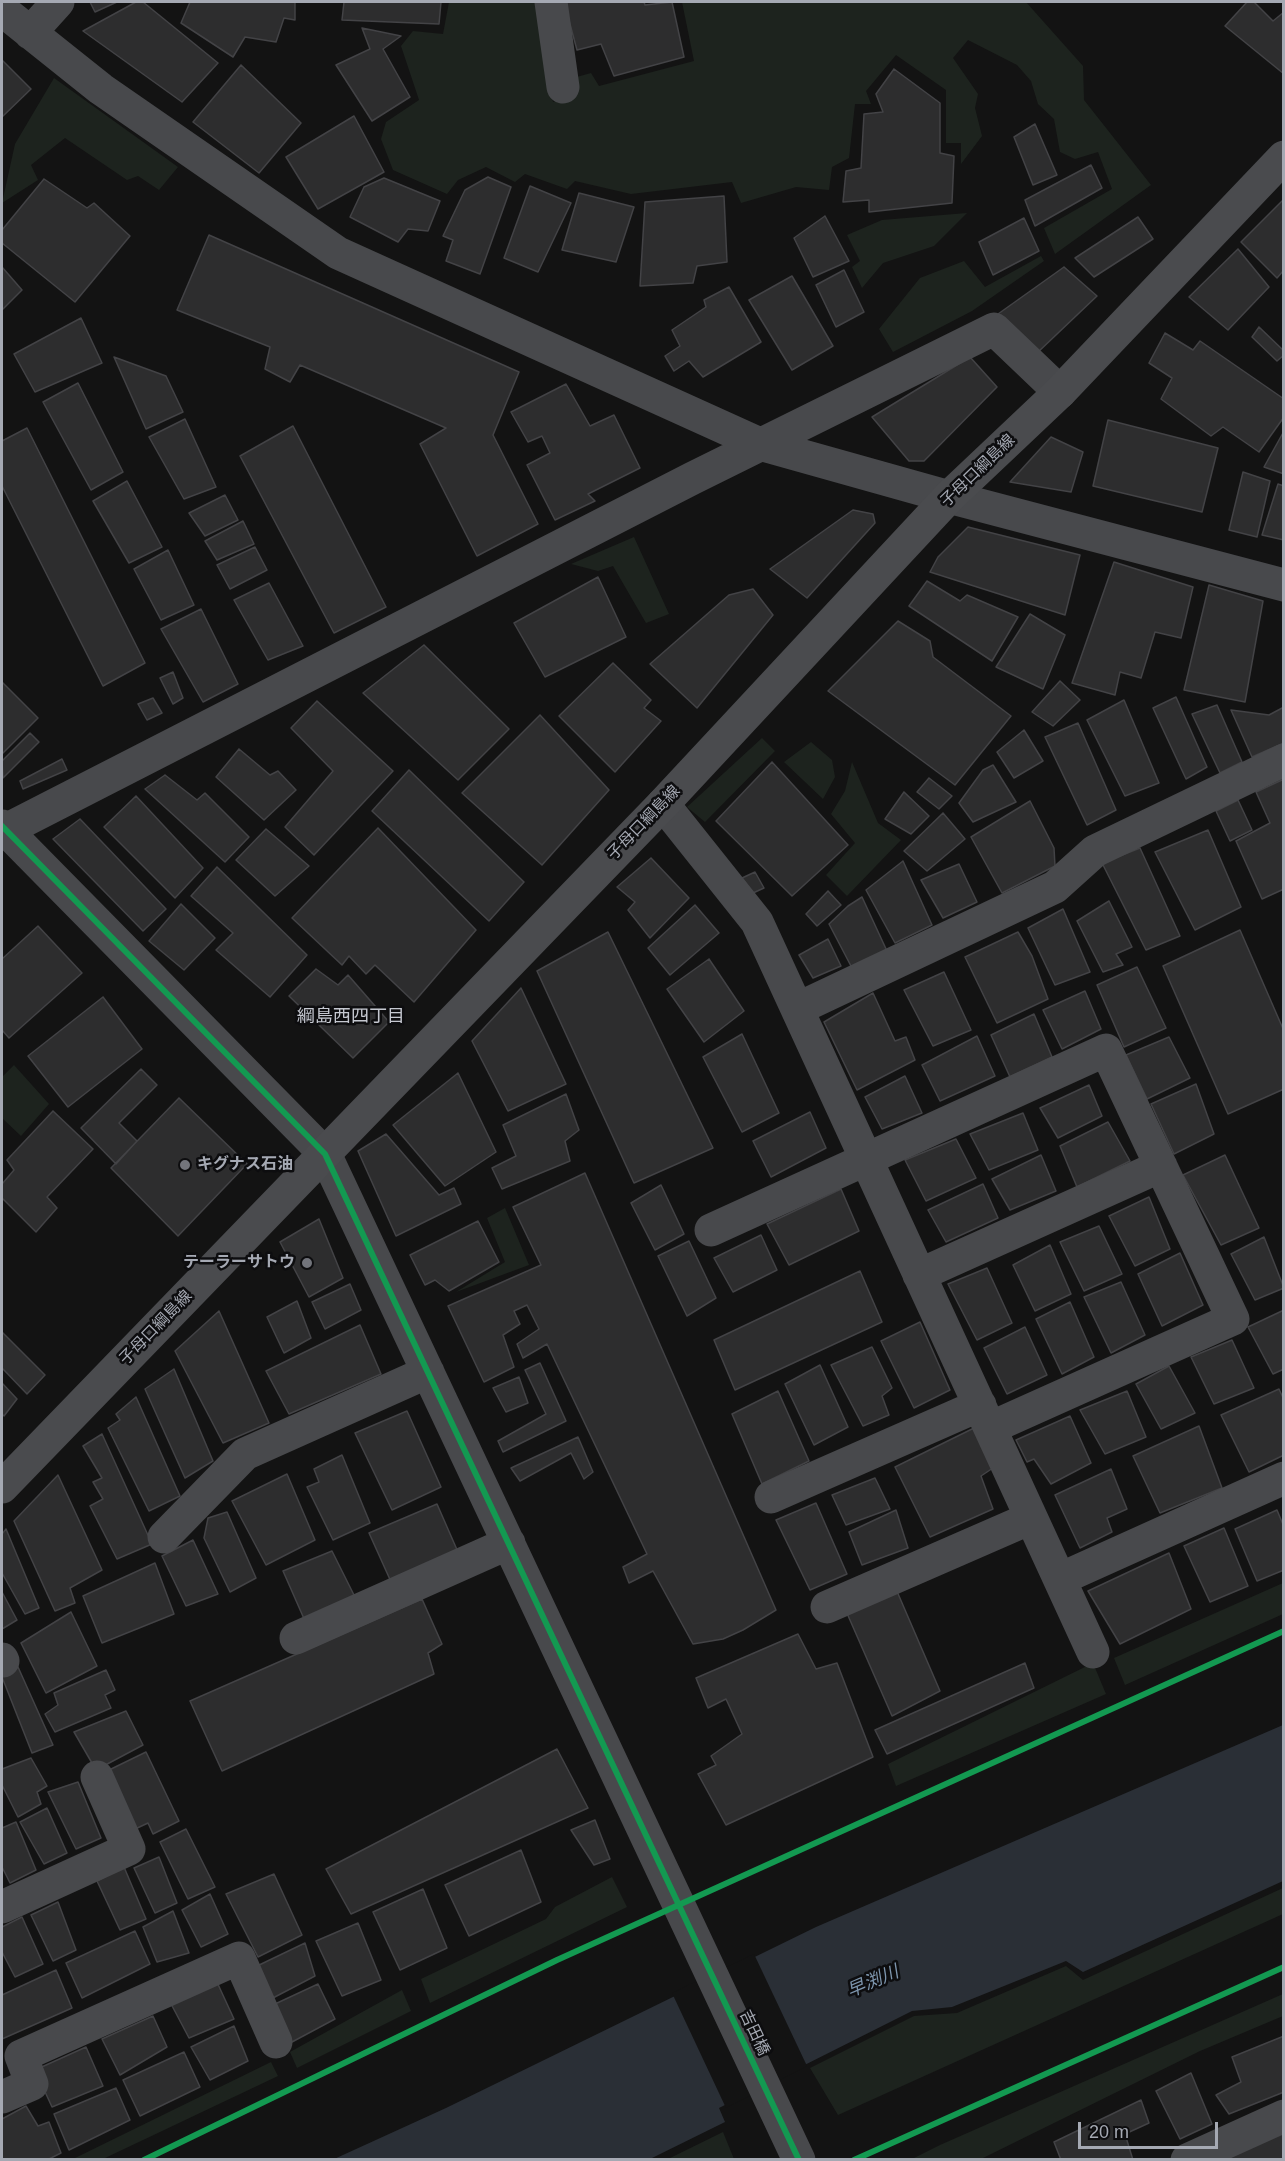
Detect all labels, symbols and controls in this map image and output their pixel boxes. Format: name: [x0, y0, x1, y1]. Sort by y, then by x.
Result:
street label: 子母口綱島線: [937, 431, 1019, 511]
street label: 子母口綱島線: [604, 782, 684, 864]
district label: 綱島西四丁目: [297, 1006, 405, 1028]
place label: キグナス石油: [197, 1155, 293, 1175]
marker: キグナス石油: [178, 1158, 192, 1172]
place label: テーラーサトウ: [183, 1253, 295, 1273]
marker: テーラーサトウ: [300, 1256, 314, 1270]
street label: 子母口綱島線: [116, 1287, 196, 1369]
water label: 早渕川: [844, 1962, 902, 2002]
street label: 吉田橋: [735, 2007, 773, 2059]
scale bar: [1081, 2110, 1220, 2148]
text: 20 m: [1089, 2122, 1129, 2142]

